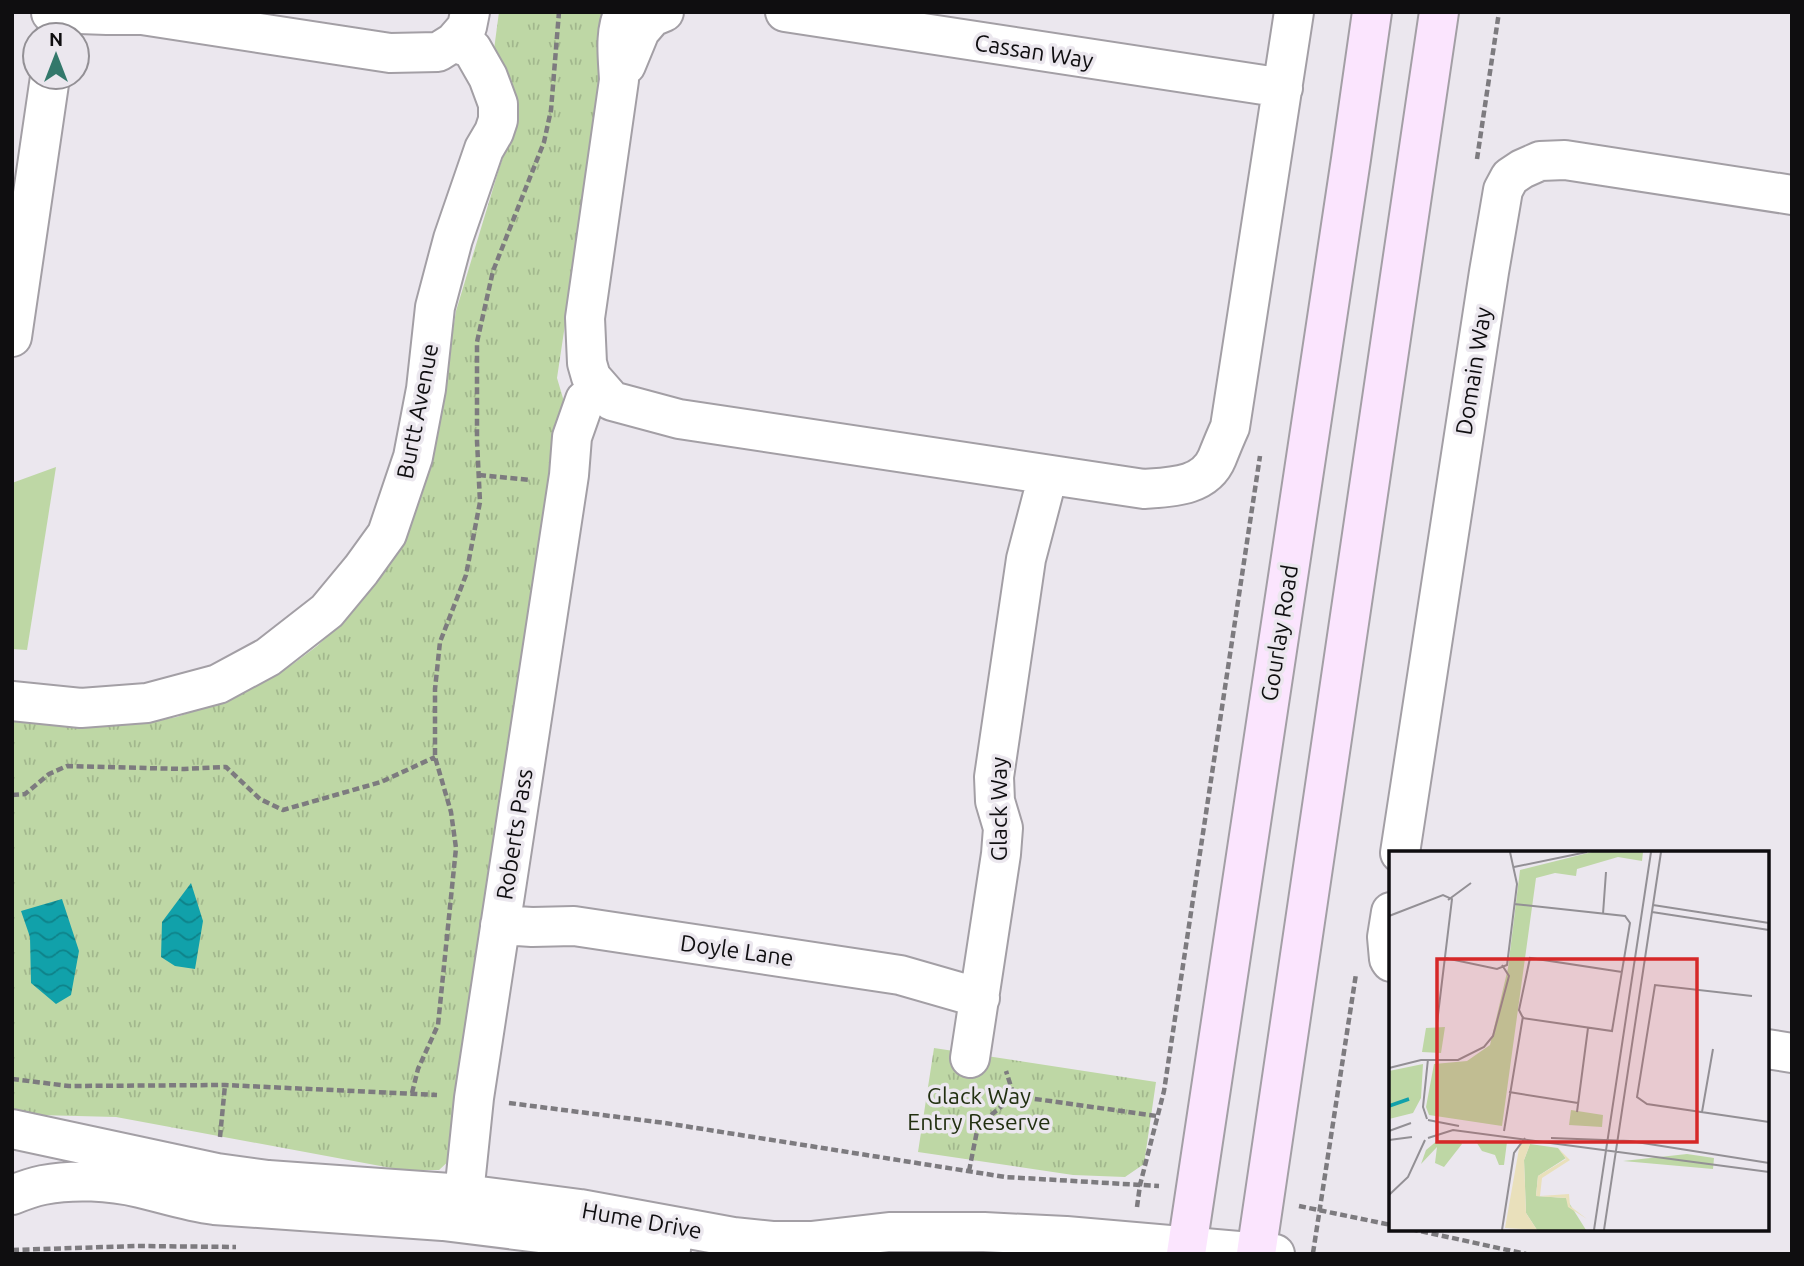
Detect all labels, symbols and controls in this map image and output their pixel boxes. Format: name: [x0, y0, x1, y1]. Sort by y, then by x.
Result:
north arrow: [21, 21, 91, 91]
text: N: [49, 28, 63, 50]
street label: Cassan Way: [973, 29, 1095, 73]
street label: Domain Way: [1451, 305, 1495, 437]
street label: Burtt Avenue: [392, 341, 442, 481]
street label: Gourlay Road: [1256, 563, 1302, 703]
street label: Glack Way: [986, 757, 1011, 861]
street label: Roberts Pass: [491, 767, 537, 901]
inset map: [1389, 851, 1769, 1231]
street label: Doyle Lane: [679, 930, 795, 970]
park label: Glack Way Entry Reserve: [907, 1083, 1051, 1134]
street label: Hume Drive: [580, 1197, 704, 1243]

